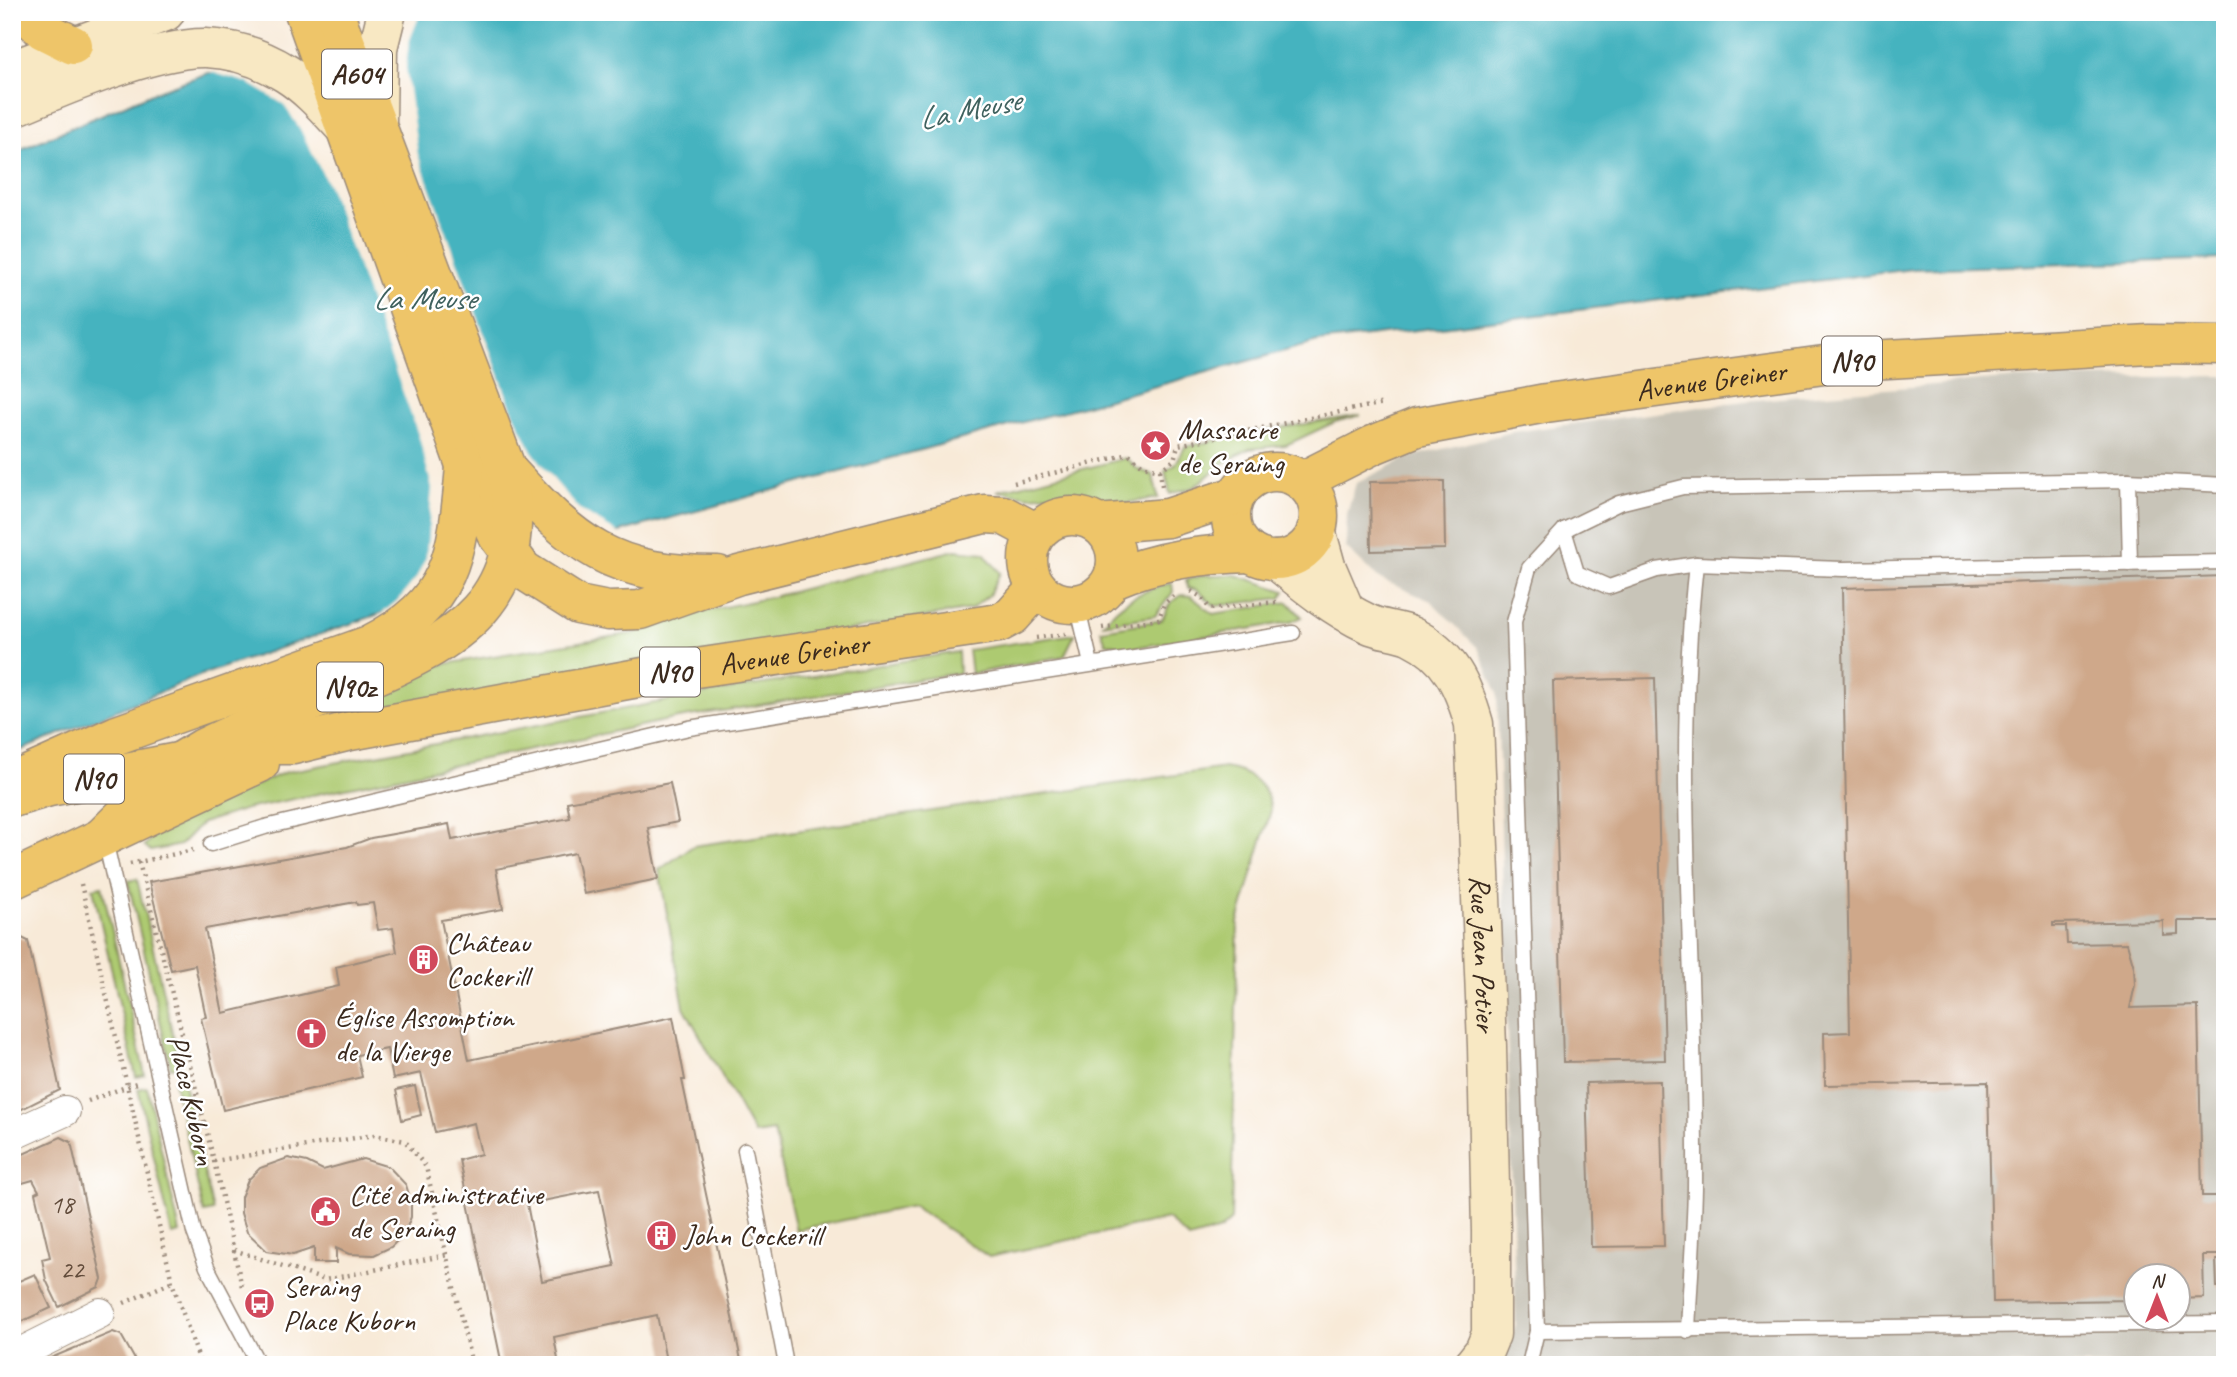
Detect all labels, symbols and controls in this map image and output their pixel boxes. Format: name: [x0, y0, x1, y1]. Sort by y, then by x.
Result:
road number: A604: [322, 50, 392, 98]
water label: La Meuse: [915, 79, 1028, 139]
water label: La Meuse: [373, 278, 480, 319]
road number: N90: [1822, 336, 1882, 386]
street label: Avenue Greiner: [1634, 351, 1791, 409]
place label: Massacre de Seraing: [1178, 410, 1285, 482]
place icon: Massacre de Seraing: [1138, 429, 1172, 463]
street label: Avenue Greiner: [716, 623, 874, 683]
road number: N90: [640, 648, 700, 696]
road number: N90z: [317, 662, 383, 712]
road number: N90: [64, 754, 124, 804]
street label: Rue Jean Potier: [1461, 875, 1505, 1035]
place label: Château Cockerill: [446, 923, 534, 995]
building icon: Château Cockerill: [406, 942, 440, 976]
place label: Église Assomption de la Vierge: [335, 998, 515, 1070]
church icon: Église Assomption de la Vierge: [295, 1017, 329, 1051]
street label: Place Kuborn: [159, 1031, 226, 1169]
place label: Cité administrative de Seraing: [349, 1175, 545, 1247]
house number: 18: [50, 1188, 76, 1221]
public building icon: Cité administrative de Seraing: [309, 1194, 343, 1228]
place label: John Cockerill: [682, 1216, 827, 1254]
building icon: John Cockerill: [644, 1218, 678, 1252]
house number: 22: [60, 1253, 86, 1286]
north arrow: [2122, 1262, 2192, 1332]
place label: Seraing Place Kuborn: [283, 1267, 416, 1339]
text: N: [2151, 1269, 2166, 1293]
bus stop icon: Seraing Place Kuborn: [243, 1286, 277, 1320]

